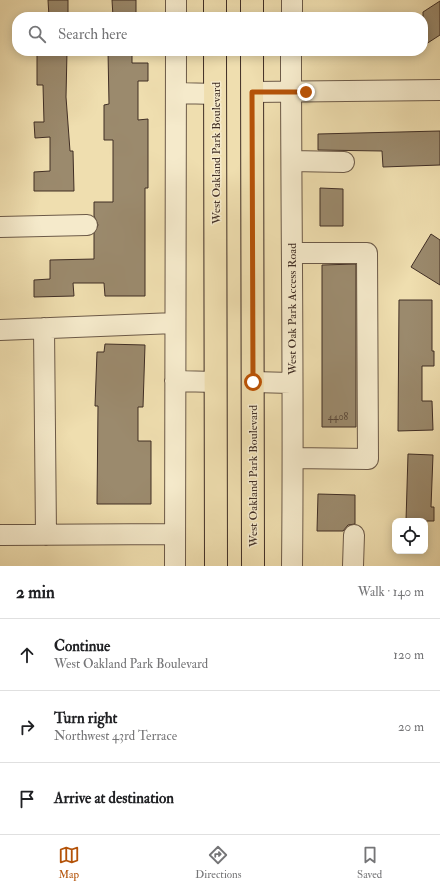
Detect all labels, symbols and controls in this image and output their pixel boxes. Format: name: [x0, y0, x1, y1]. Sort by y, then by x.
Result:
search box: [12, 12, 428, 56]
icon: search: [26, 23, 48, 45]
text: Search here: [58, 25, 127, 44]
street label: West Oakland Park Boulevard: [209, 82, 224, 225]
route end: [297, 83, 315, 101]
street label: West Oak Park Access Road: [285, 243, 300, 376]
route start: [244, 373, 262, 391]
street label: West Oakland Park Boulevard: [246, 405, 261, 548]
house number: 4408: [328, 411, 349, 423]
map controls: [392, 518, 428, 554]
button: locate: [392, 518, 428, 554]
text: 2 min: [16, 582, 55, 603]
text: Walk · 140 m: [358, 584, 424, 600]
text: Continue: [54, 637, 110, 656]
icon: ahead: [16, 644, 38, 666]
text: 120 m: [393, 647, 424, 663]
text: West Oakland Park Boulevard: [54, 656, 208, 672]
text: Turn right: [54, 709, 117, 728]
icon: right: [16, 716, 38, 738]
text: 20 m: [398, 719, 424, 735]
text: Northwest 43rd Terrace: [54, 728, 177, 744]
icon: arrive: [16, 788, 38, 810]
text: Arrive at destination: [54, 789, 174, 808]
tab: Map: [58, 844, 80, 881]
tab: Directions: [195, 844, 242, 881]
tab: Saved: [357, 844, 382, 881]

